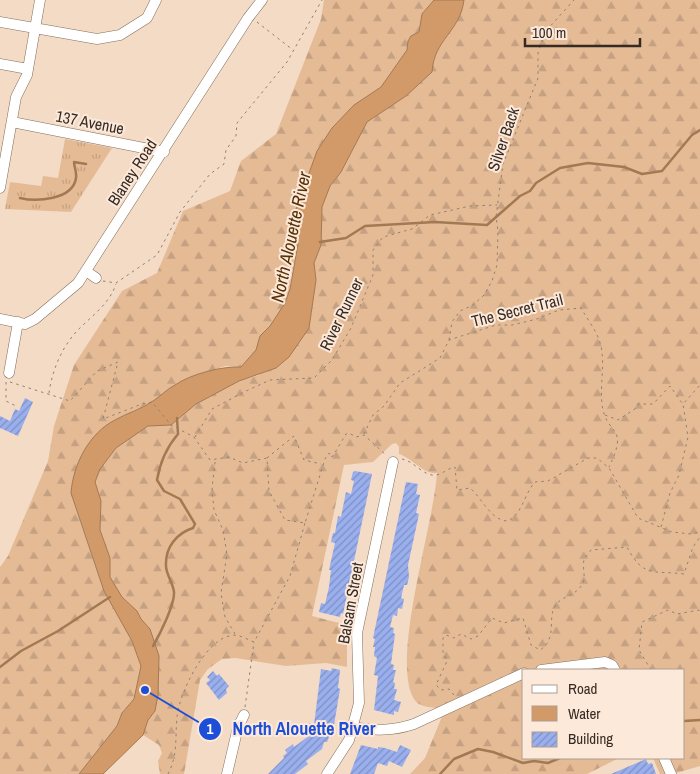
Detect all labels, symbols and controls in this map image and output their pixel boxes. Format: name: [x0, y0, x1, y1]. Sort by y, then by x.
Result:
scale bar: [525, 15, 640, 47]
text: 100 m: [532, 22, 566, 43]
street label: Silver Back: [482, 104, 524, 174]
street label: 137 Avenue: [54, 105, 126, 139]
street label: Blaney Road: [102, 135, 162, 209]
water label: North Alouette River: [264, 168, 317, 304]
street label: River Runner: [314, 274, 368, 354]
street label: The Secret Trail: [469, 288, 565, 332]
street label: Balsam Street: [332, 560, 368, 645]
legend: [522, 669, 685, 759]
text: Road: [568, 678, 597, 699]
text: Water: [568, 703, 600, 724]
callout: North Alouette River: [197, 712, 386, 745]
text: North Alouette River: [233, 716, 376, 741]
text: 1: [207, 718, 214, 739]
text: Building: [568, 728, 613, 749]

